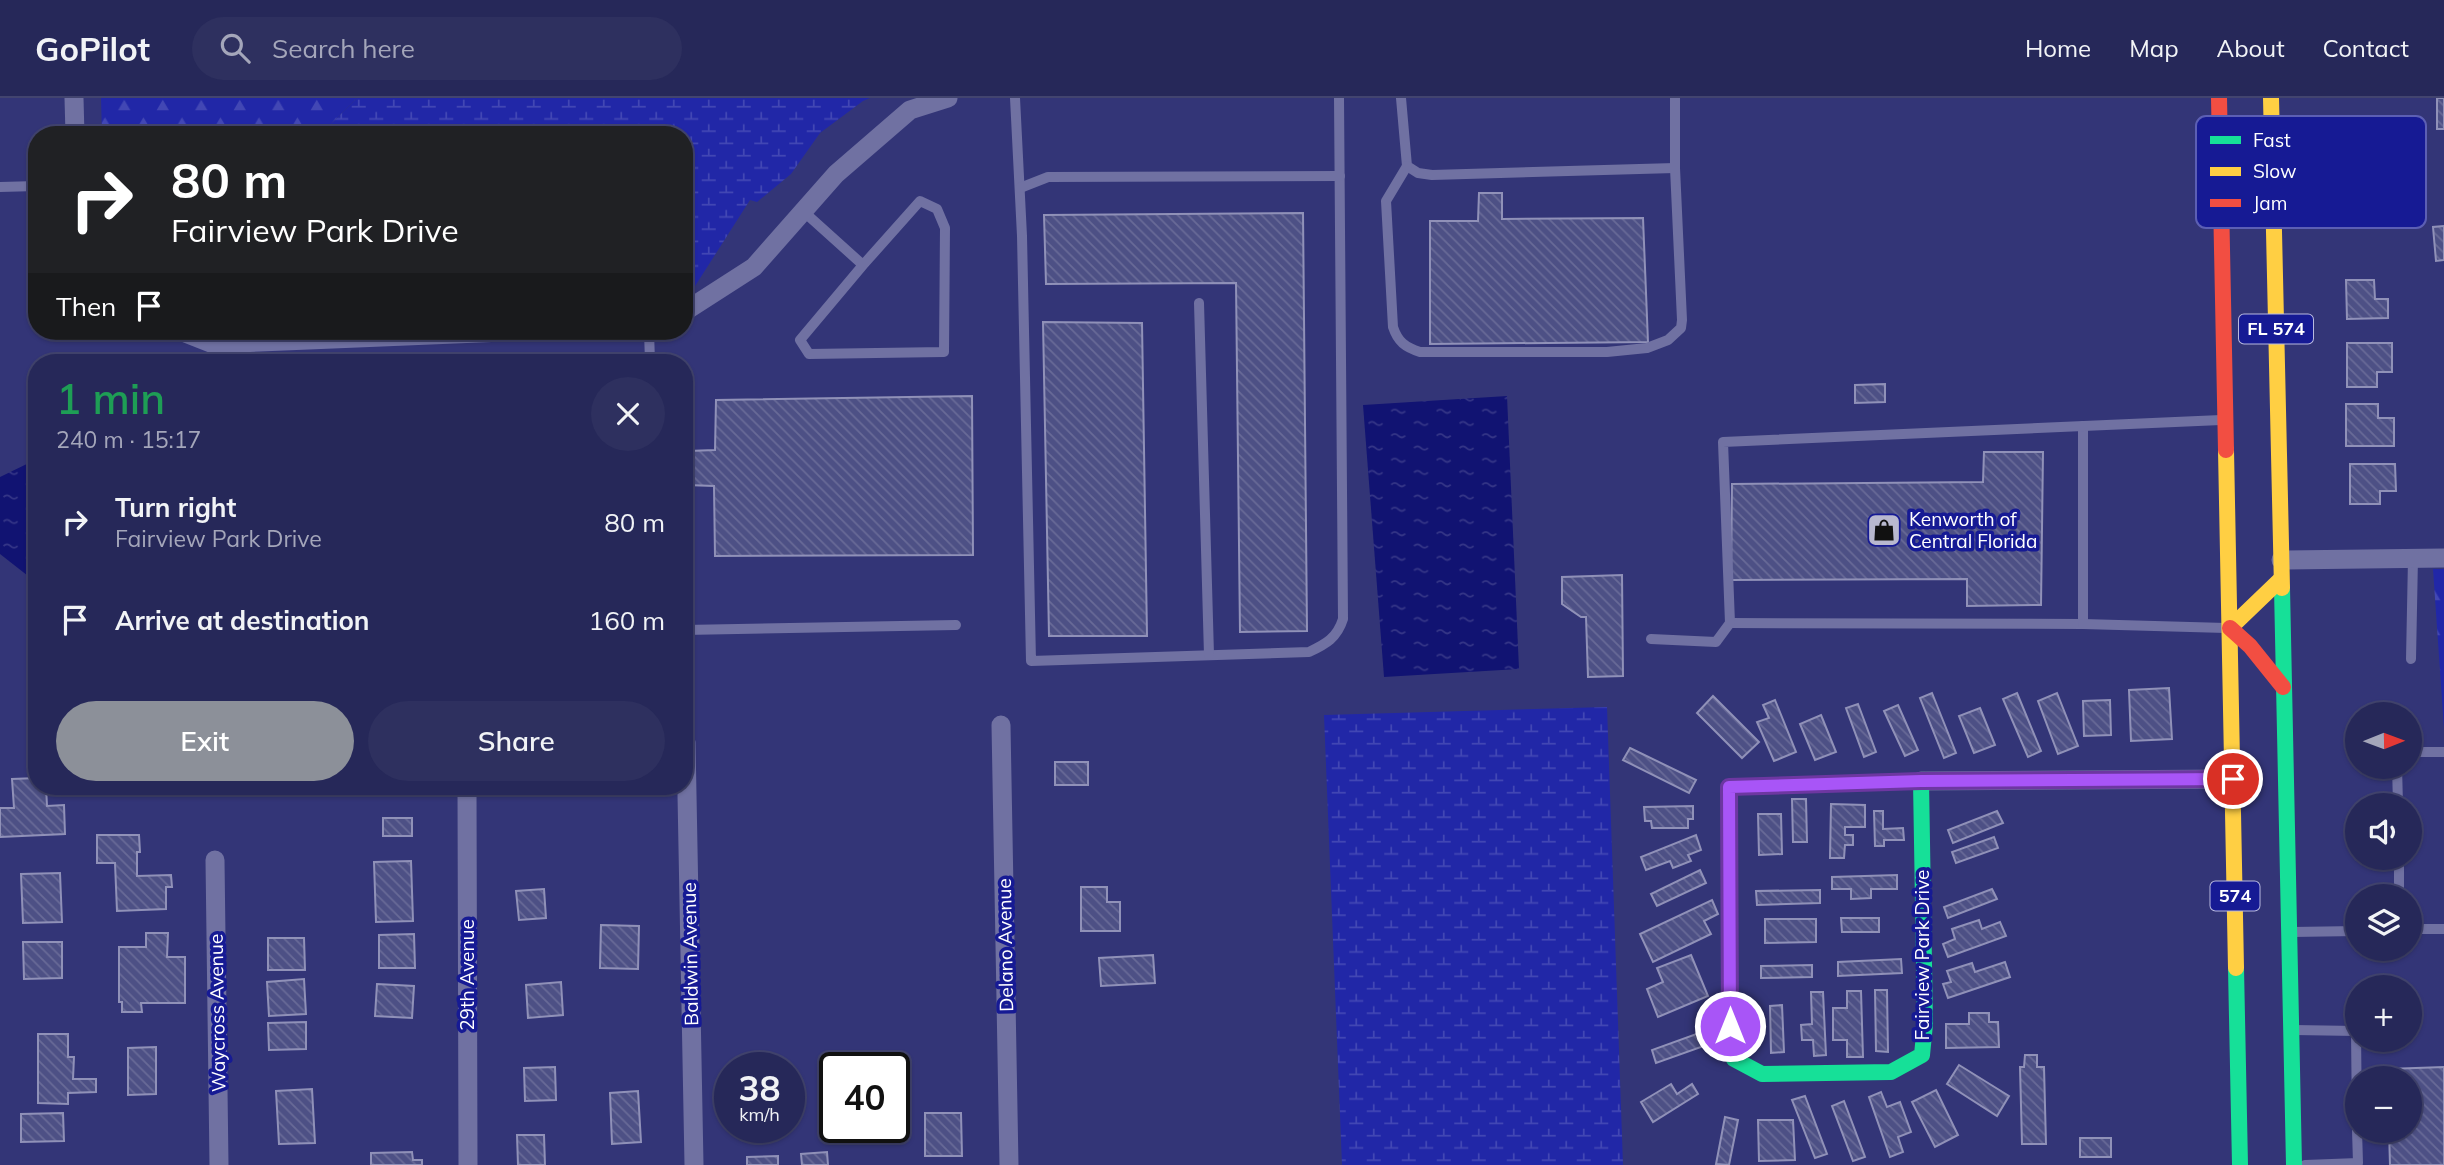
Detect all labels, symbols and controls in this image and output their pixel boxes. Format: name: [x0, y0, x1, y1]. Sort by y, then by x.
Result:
search box: [192, 17, 682, 80]
text: GoPilot: [35, 28, 150, 69]
icon: search: [216, 29, 254, 67]
text: Search here: [272, 32, 415, 65]
text: Home: [2025, 33, 2091, 63]
text: Map: [2129, 33, 2179, 63]
text: About: [2217, 33, 2285, 63]
text: Contact: [2323, 33, 2409, 63]
legend: [2196, 116, 2426, 228]
text: Fast: [2253, 128, 2291, 152]
text: 80 m: [171, 149, 287, 210]
icon: right: [56, 154, 147, 245]
text: Slow: [2253, 159, 2297, 183]
text: Jam: [2253, 191, 2287, 215]
text: Fairview Park Drive: [171, 210, 459, 250]
icon: arrive: [130, 287, 168, 325]
text: Then: [56, 290, 116, 323]
road number: FL 574: [2239, 314, 2313, 344]
text: 1 min: [56, 372, 165, 425]
button: close: [591, 377, 665, 451]
text: 240 m · 15:17: [56, 425, 201, 454]
text: Turn right: [115, 491, 236, 524]
icon: right: [56, 503, 94, 541]
text: 80 m: [604, 506, 665, 539]
place label: Kenworth of Central Florida: [1909, 507, 2037, 553]
shop icon: Kenworth of Central Florida: [1865, 511, 1903, 549]
text: Fairview Park Drive: [115, 524, 322, 553]
icon: arrive: [56, 601, 94, 639]
text: Arrive at destination: [115, 604, 370, 637]
text: 160 m: [589, 604, 665, 637]
button: Exit: [56, 701, 354, 781]
button: Share: [368, 701, 665, 781]
north arrow: [2345, 702, 2422, 779]
map controls: [2345, 702, 2422, 1143]
pin: [2203, 749, 2263, 809]
icon: arrive: [2214, 760, 2252, 798]
button: sound: [2345, 793, 2422, 870]
street label: Fairview Park Drive: [1910, 870, 1934, 1040]
street label: Delano Avenue: [992, 878, 1018, 1012]
street label: Baldwin Avenue: [677, 882, 703, 1026]
road number: 574: [2210, 882, 2260, 910]
button: layers: [2345, 884, 2422, 961]
street label: 29th Avenue: [455, 919, 479, 1031]
street label: Waycross Avenue: [204, 934, 230, 1092]
button: +: [2345, 975, 2422, 1052]
position arrow: [1693, 989, 1767, 1063]
speed limit sign: 40: [819, 1052, 910, 1143]
text: 38: [738, 1066, 781, 1110]
button: −: [2345, 1066, 2422, 1143]
text: km/h: [739, 1103, 780, 1126]

